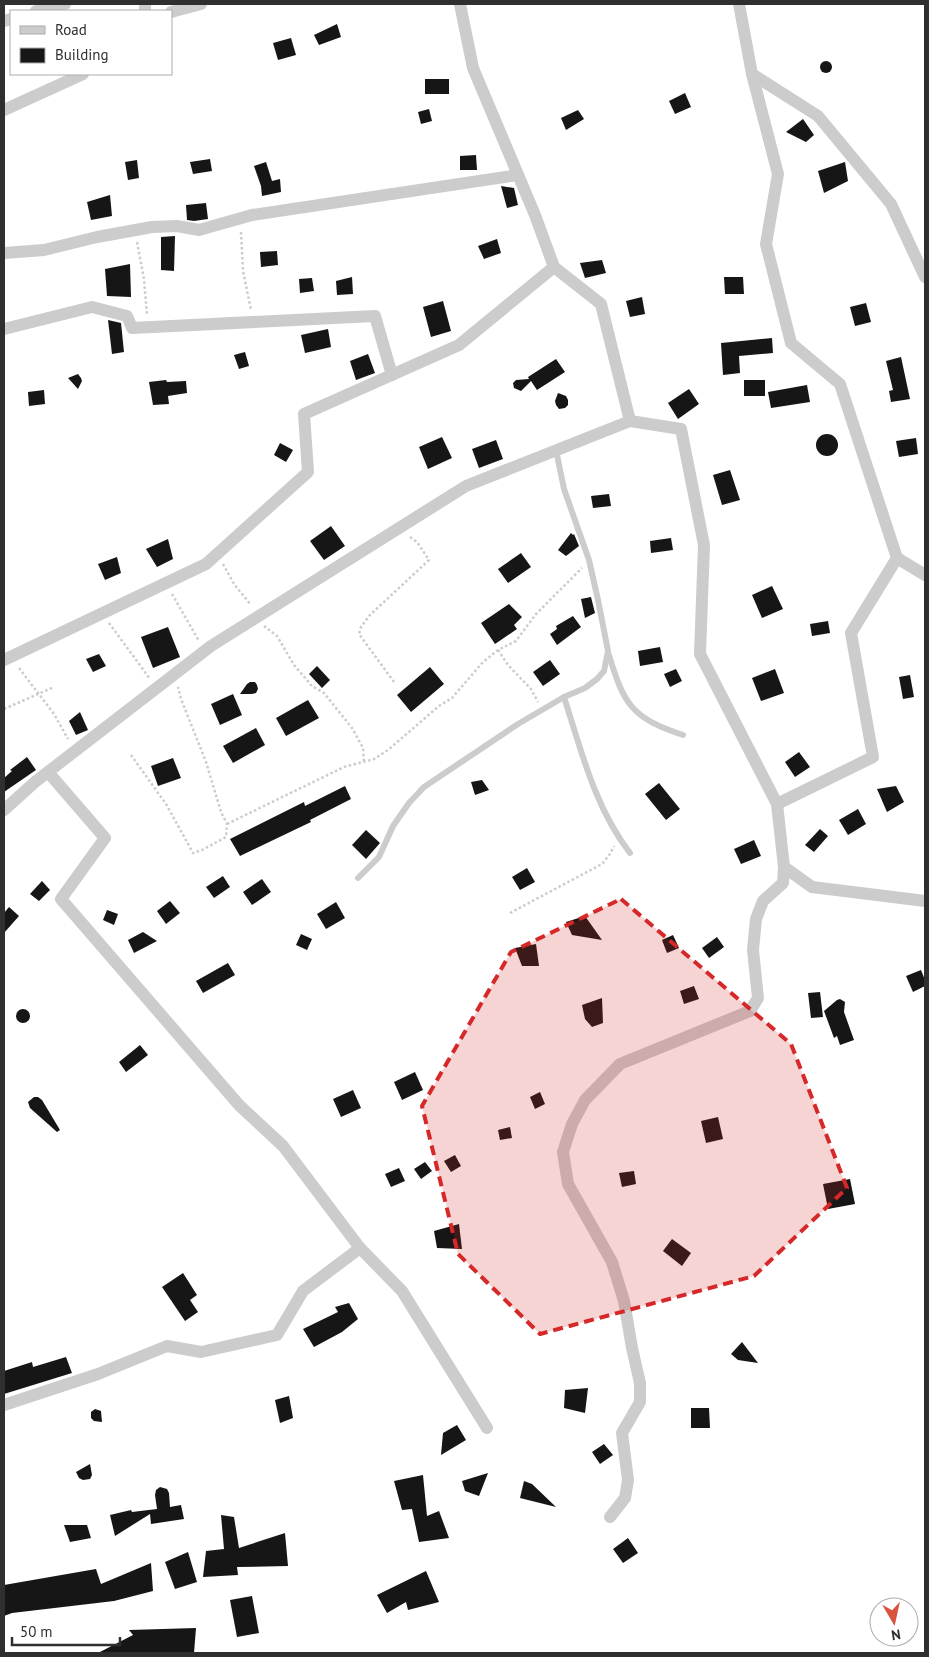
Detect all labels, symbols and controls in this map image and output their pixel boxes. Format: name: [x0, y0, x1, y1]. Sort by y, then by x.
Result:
legend: [10, 10, 172, 75]
text: Road: [55, 20, 87, 39]
text: Building: [55, 45, 109, 64]
north arrow: [869, 1597, 919, 1647]
scale bar: [12, 1614, 120, 1646]
text: 50 m: [20, 1622, 53, 1641]
text: N: [890, 1625, 902, 1644]

